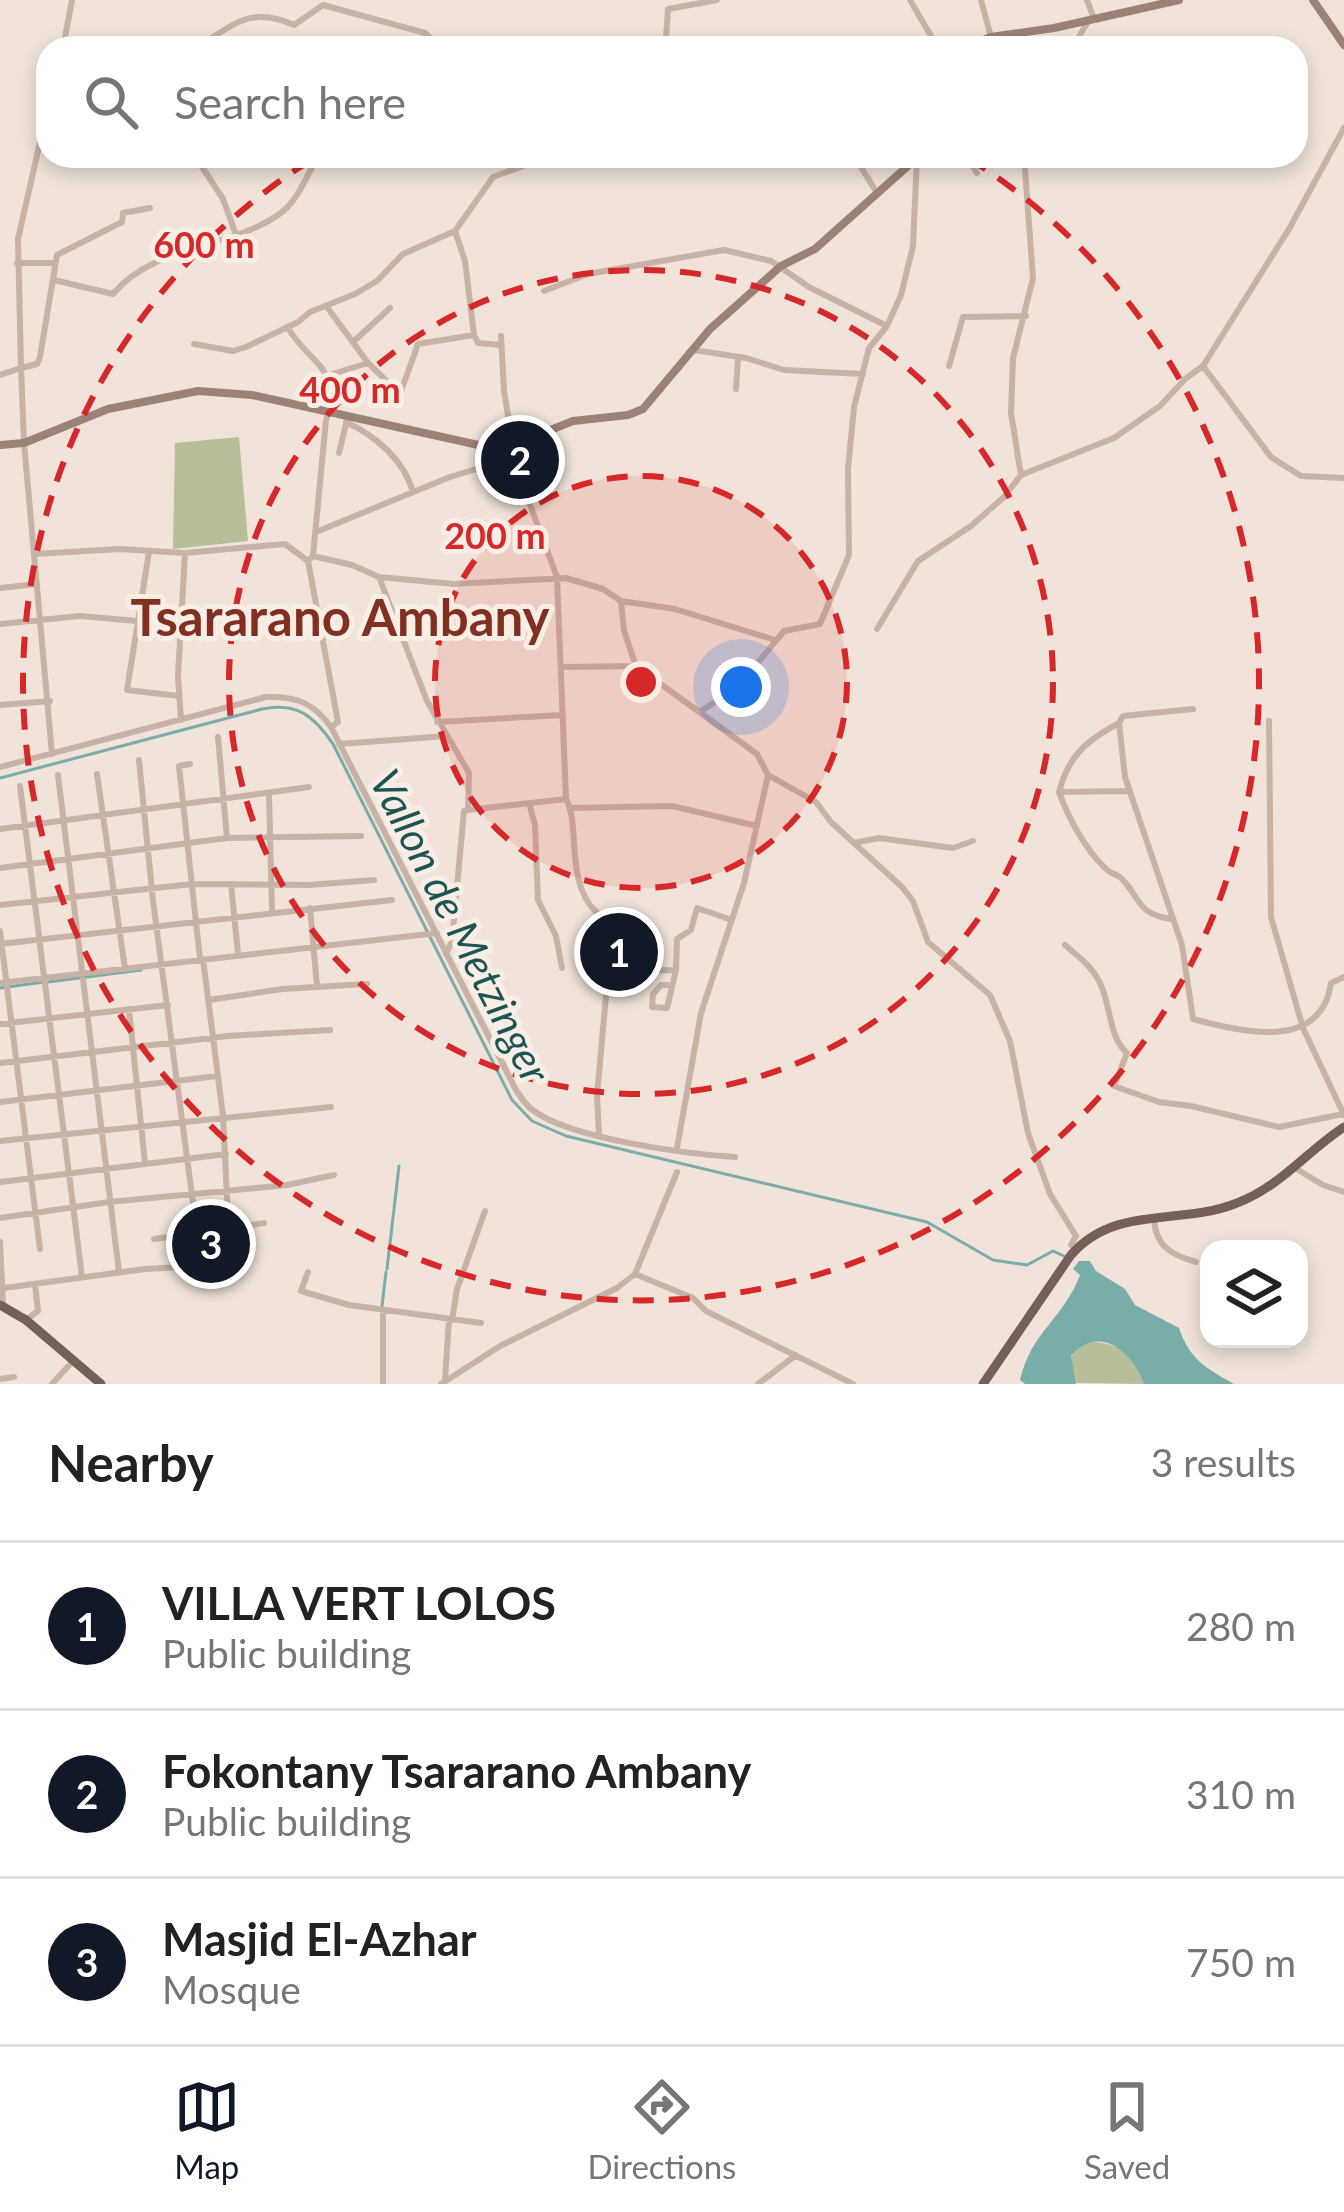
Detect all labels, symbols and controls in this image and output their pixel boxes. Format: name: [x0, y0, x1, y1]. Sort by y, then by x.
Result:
search box: [36, 36, 1308, 168]
icon: search: [78, 69, 144, 135]
text: Search here: [174, 75, 406, 129]
text: 600 m: [153, 222, 255, 266]
text: 400 m: [299, 367, 401, 411]
pin: 2: [481, 415, 559, 505]
text: 200 m: [444, 513, 546, 557]
district label: Tsararano Ambany: [130, 586, 550, 647]
your location: [711, 657, 771, 717]
centre of rings: [620, 661, 662, 703]
water label: Vallon de Metzinger: [361, 761, 562, 1091]
pin: 1: [580, 907, 658, 997]
pin: 3: [172, 1199, 250, 1289]
map controls: [1200, 1240, 1308, 1348]
button: layers: [1200, 1240, 1308, 1348]
text: Nearby: [48, 1432, 214, 1493]
text: 3 results: [1151, 1439, 1296, 1485]
text: VILLA VERT LOLOS: [162, 1576, 556, 1630]
text: 1: [76, 1603, 98, 1649]
text: 280 m: [1186, 1603, 1296, 1649]
text: Public building: [162, 1630, 411, 1676]
text: Fokontany Tsararano Ambany: [162, 1744, 751, 1798]
text: 2: [76, 1771, 98, 1817]
text: 310 m: [1186, 1771, 1296, 1817]
text: Public building: [162, 1798, 411, 1844]
text: Masjid El-Azhar: [162, 1912, 477, 1966]
text: 3: [76, 1939, 98, 1985]
text: 750 m: [1186, 1939, 1296, 1985]
text: Mosque: [162, 1966, 301, 2012]
tab: Map: [174, 2074, 240, 2186]
tab: Directions: [587, 2074, 736, 2186]
tab: Saved: [1084, 2074, 1170, 2186]

